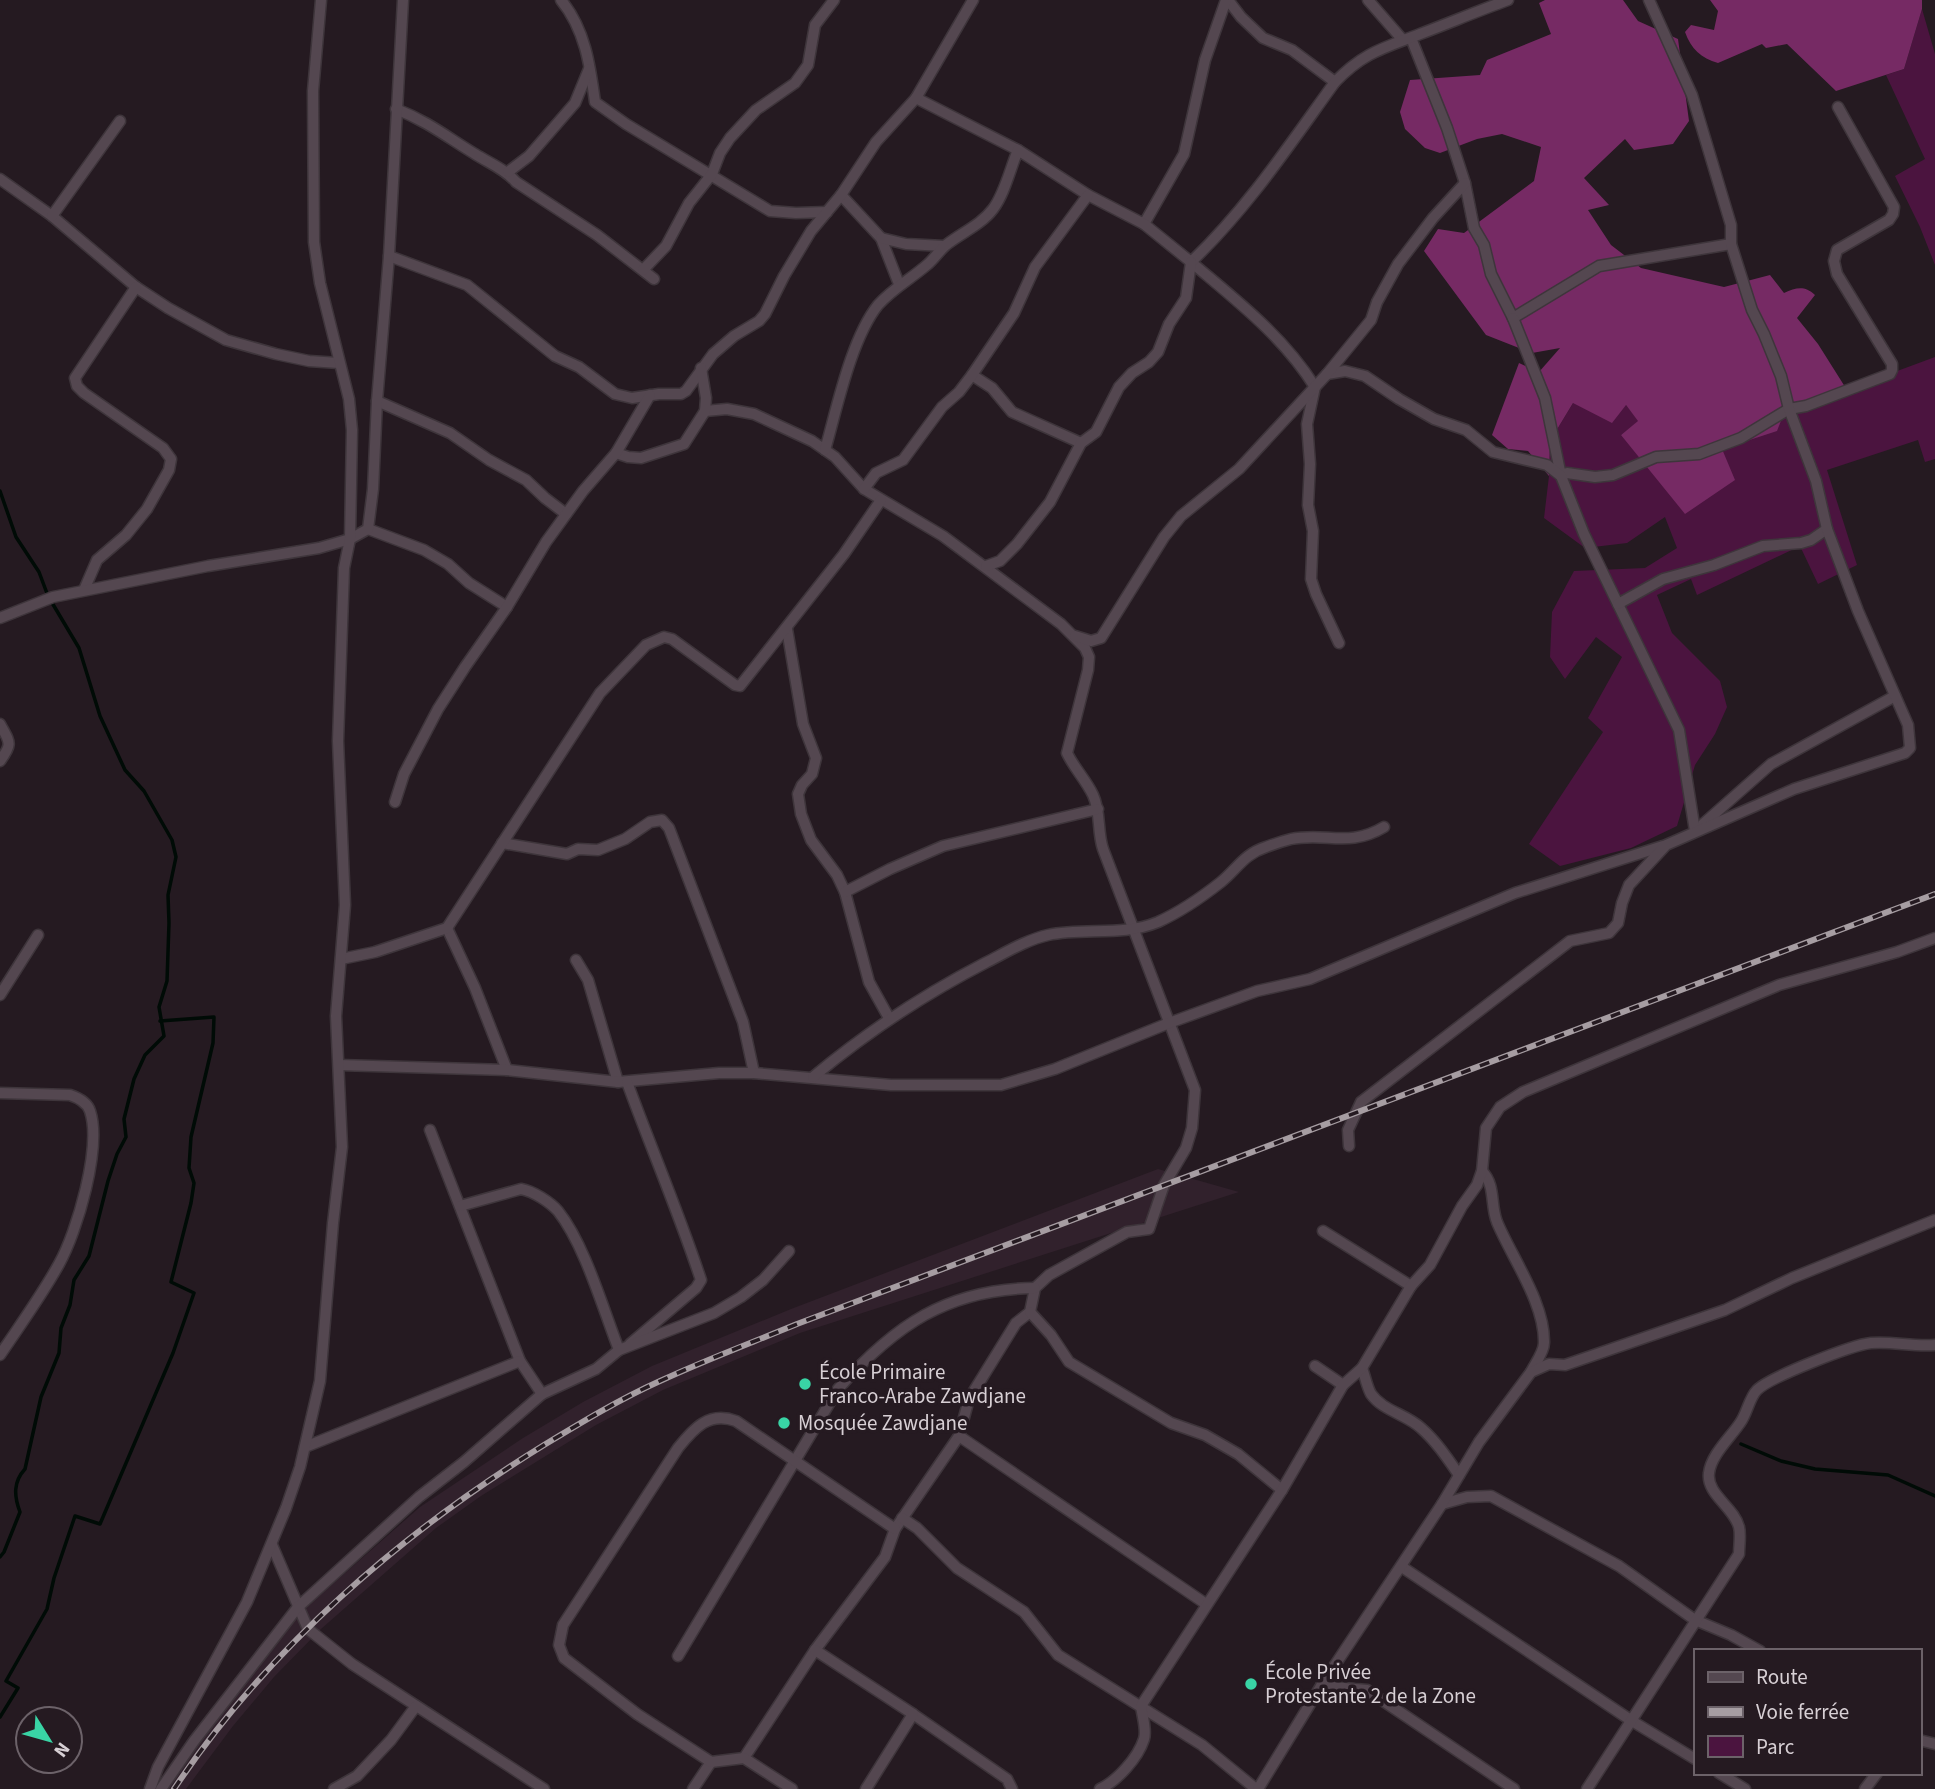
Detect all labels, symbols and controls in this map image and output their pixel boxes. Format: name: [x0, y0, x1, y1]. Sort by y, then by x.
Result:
place label: École Primaire Franco-Arabe Zawdjane: [819, 1357, 1026, 1411]
marker: École Primaire Franco-Arabe Zawdjane: [797, 1376, 813, 1392]
place label: Mosquée Zawdjane: [798, 1408, 967, 1438]
marker: Mosquée Zawdjane: [776, 1415, 792, 1431]
legend: [1694, 1649, 1921, 1775]
place label: École Privée Protestante 2 de la Zone: [1265, 1657, 1476, 1711]
text: Route: [1756, 1662, 1808, 1692]
marker: École Privée Protestante 2 de la Zone: [1243, 1676, 1259, 1692]
text: Voie ferrée: [1756, 1697, 1849, 1727]
north arrow: [14, 1705, 84, 1775]
text: Parc: [1756, 1732, 1795, 1762]
text: N: [47, 1736, 76, 1763]

